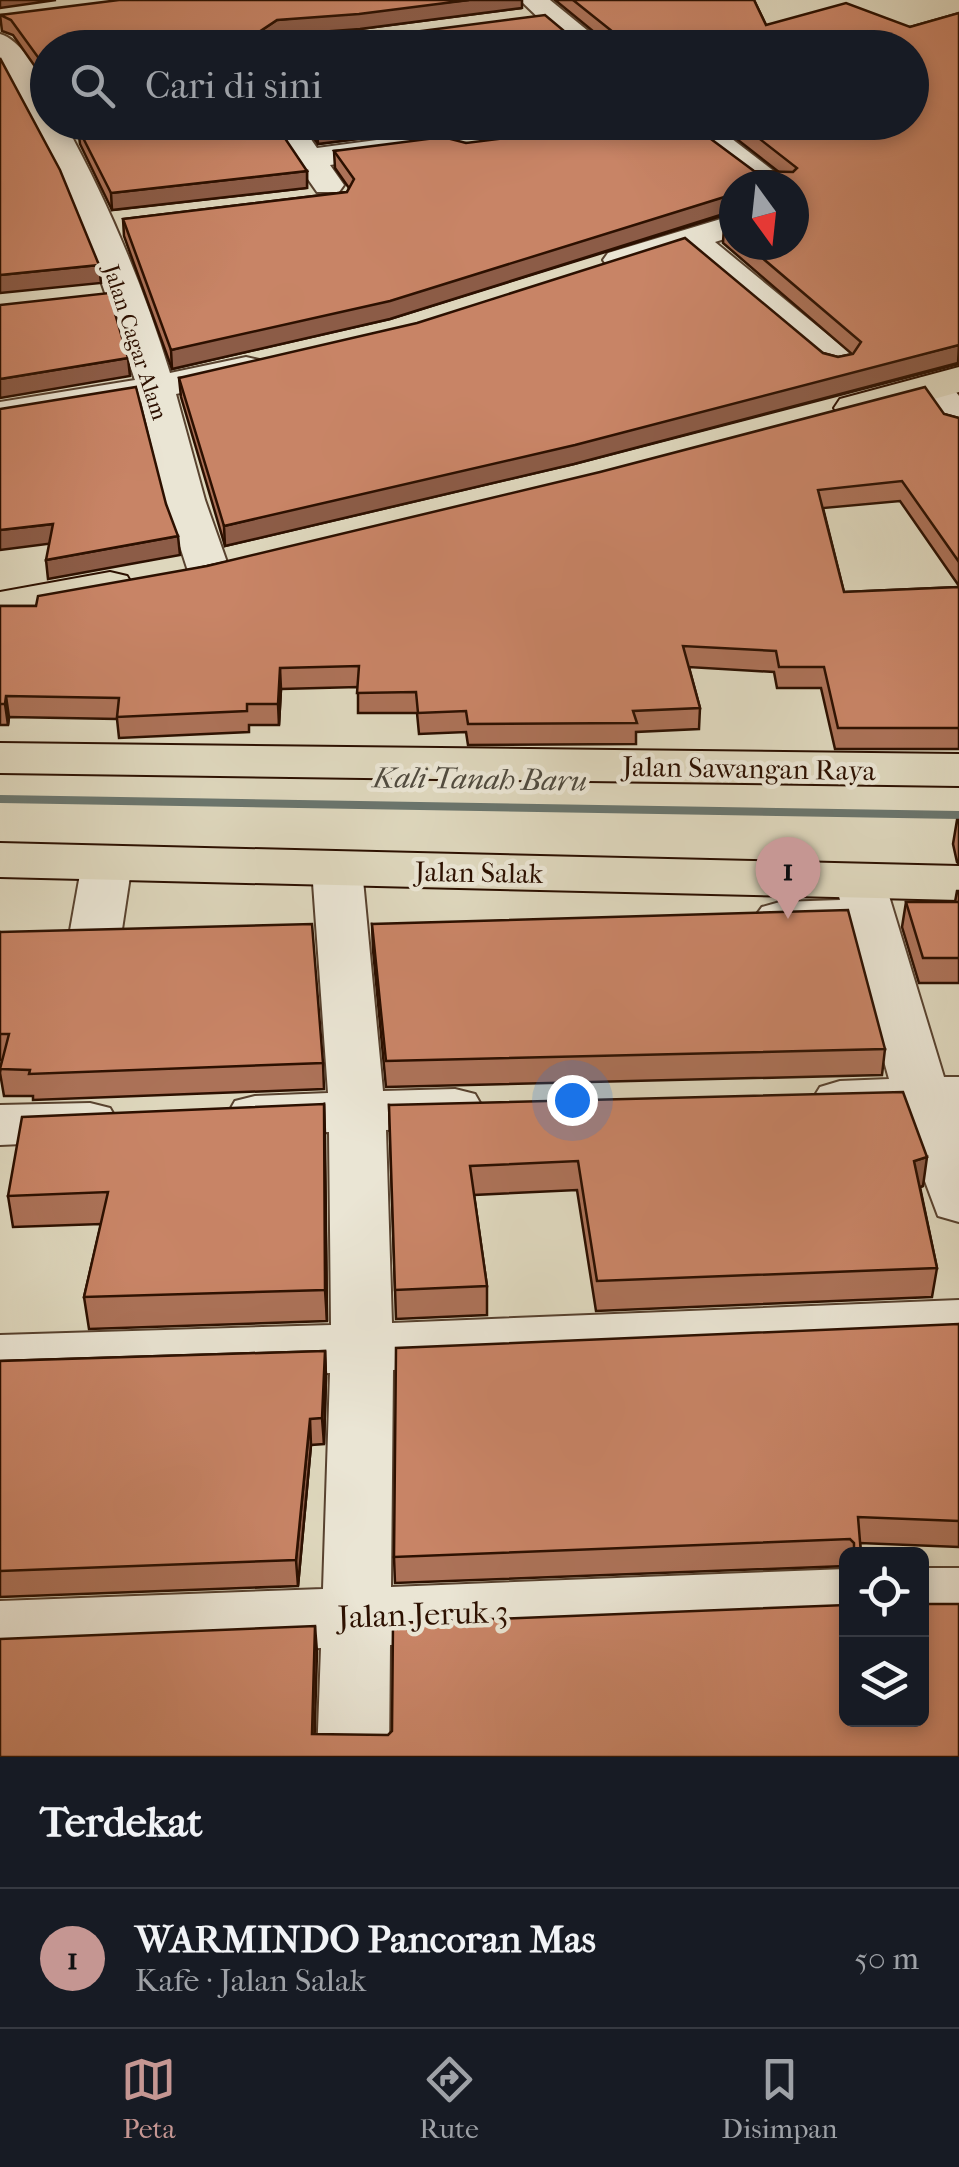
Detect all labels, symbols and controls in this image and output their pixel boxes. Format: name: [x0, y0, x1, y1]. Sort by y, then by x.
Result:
search box: [30, 30, 929, 140]
icon: search: [65, 58, 120, 113]
text: Cari di sini: [145, 63, 322, 108]
north arrow: [719, 170, 809, 260]
street label: Jalan Cagar Alam: [97, 260, 173, 424]
street label: Jalan Sawangan Raya: [620, 750, 877, 787]
water label: Kali Tanah Baru: [371, 760, 587, 799]
pin: 1: [756, 836, 820, 919]
street label: Jalan Salak: [413, 855, 544, 890]
your location: [547, 1075, 598, 1126]
map controls: [839, 1547, 929, 1727]
button: locate: [839, 1547, 929, 1637]
street label: Jalan Jeruk 3: [334, 1593, 509, 1636]
button: layers: [839, 1637, 929, 1727]
text: Terdekat: [40, 1798, 202, 1847]
text: WARMINDO Pancoran Mas: [135, 1917, 596, 1962]
text: 1: [67, 1940, 78, 1977]
text: 50 m: [854, 1940, 919, 1977]
text: Kafe · Jalan Salak: [135, 1962, 366, 1999]
tab: Peta: [121, 2052, 176, 2145]
tab: Rute: [419, 2052, 479, 2145]
tab: Disimpan: [722, 2052, 838, 2145]

